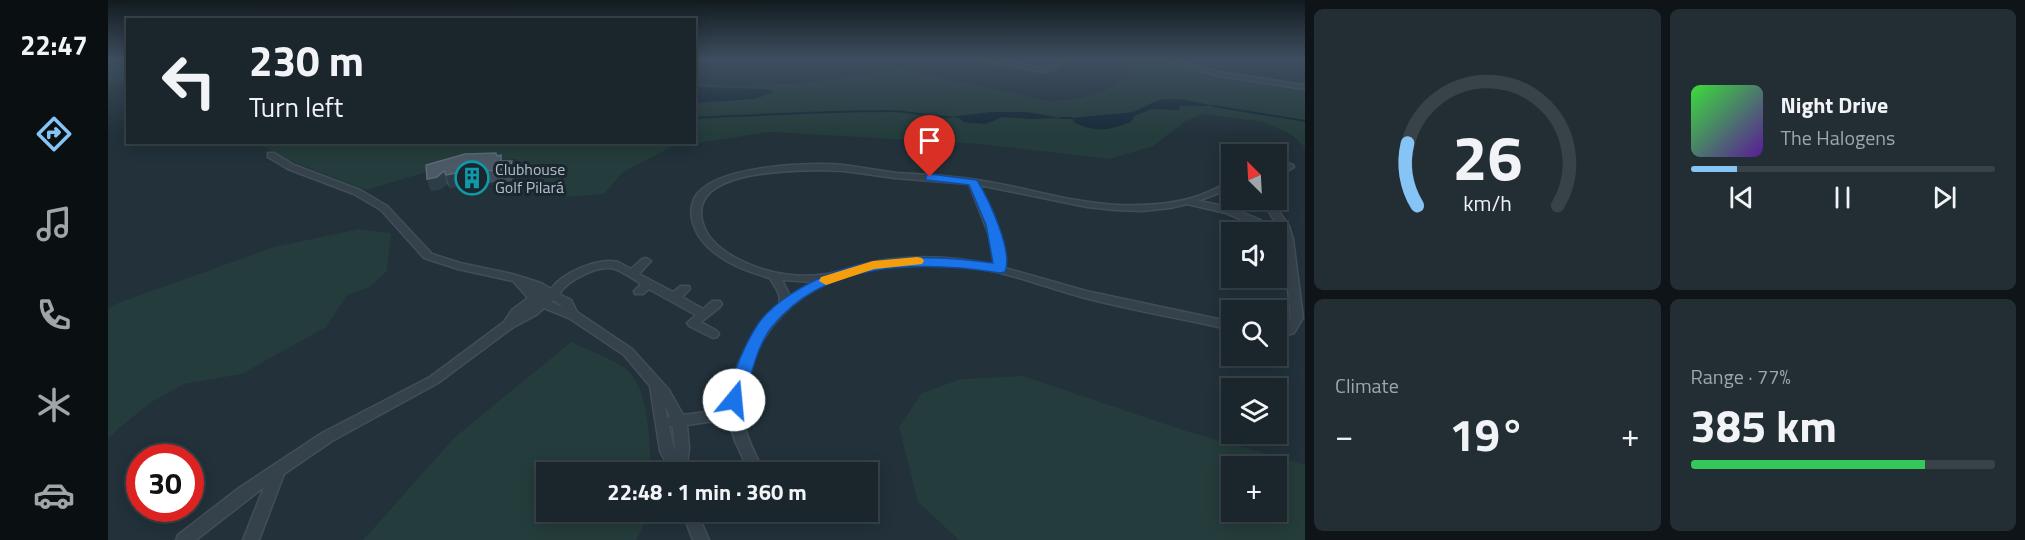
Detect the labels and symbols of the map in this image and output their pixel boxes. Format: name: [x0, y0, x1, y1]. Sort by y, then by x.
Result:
pin: [904, 115, 955, 177]
north arrow: [1221, 144, 1287, 210]
place label: Clubhouse Golf Pilará: [495, 157, 565, 199]
building icon: Clubhouse Golf Pilará: [454, 160, 490, 196]
position arrow: [702, 368, 766, 432]
speed limit sign: 30: [126, 444, 204, 522]

